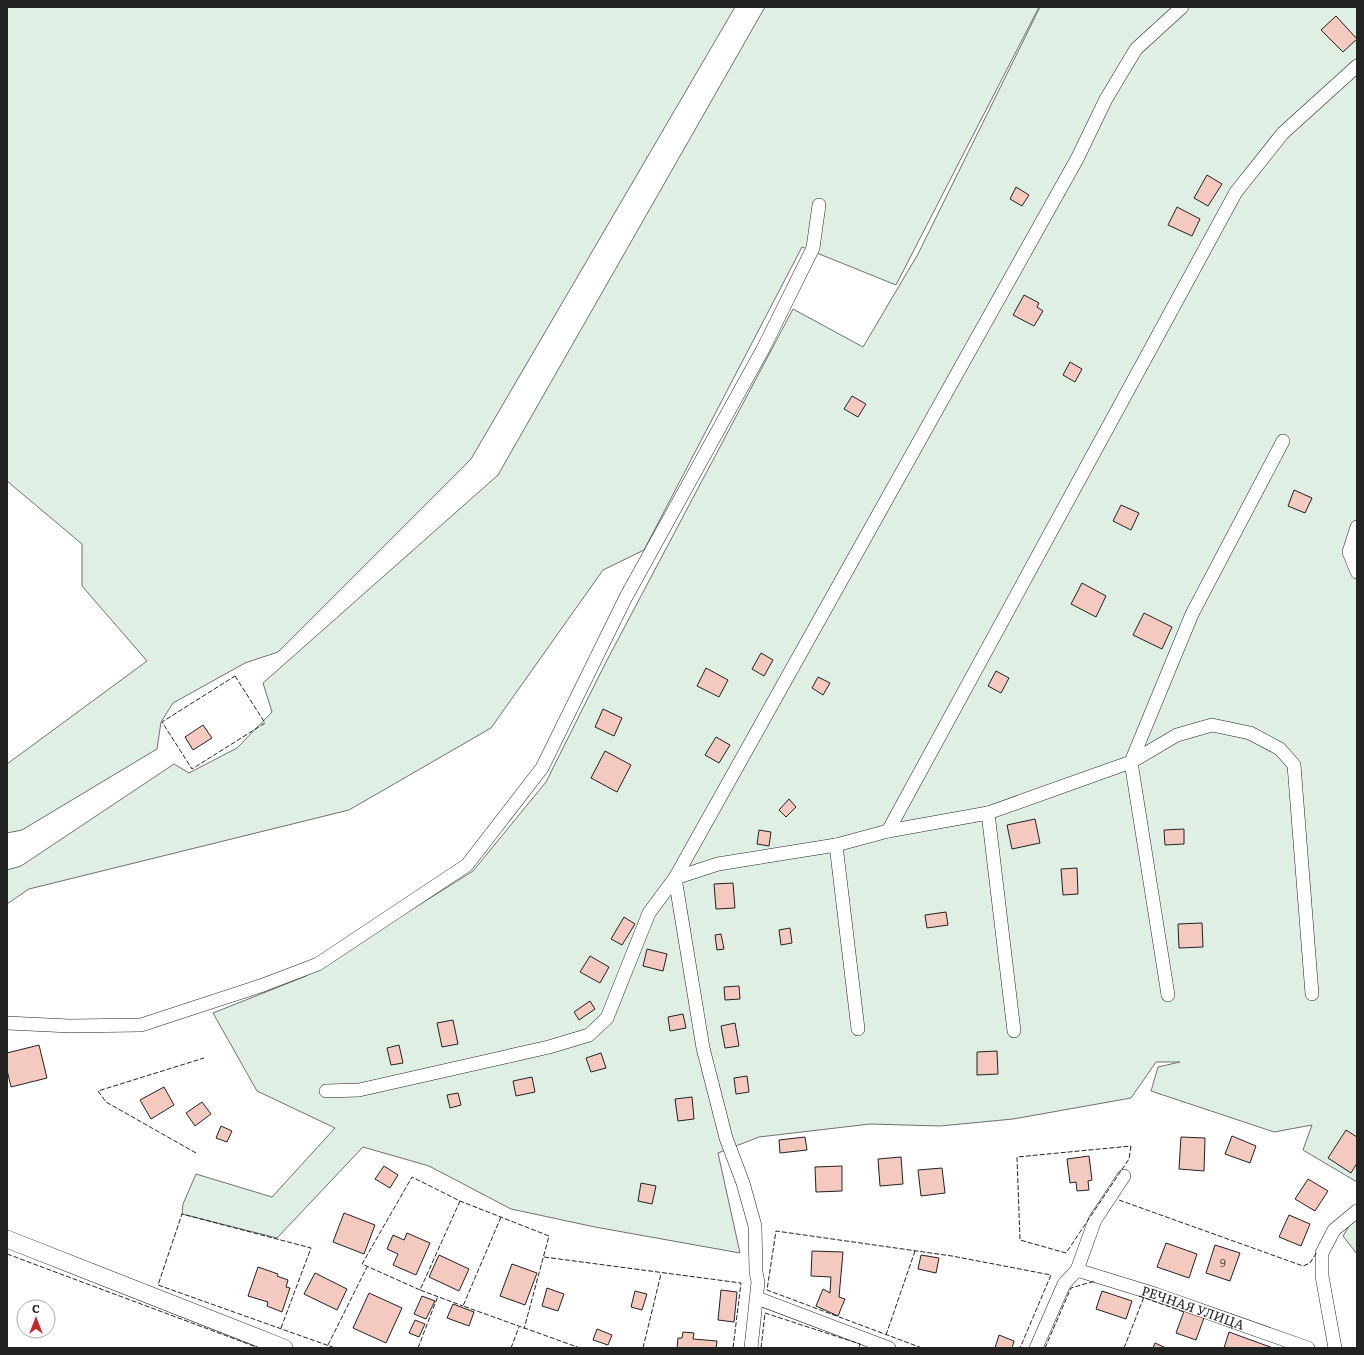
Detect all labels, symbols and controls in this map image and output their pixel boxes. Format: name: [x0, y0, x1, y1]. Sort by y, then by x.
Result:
house number: 9: [1220, 1254, 1226, 1270]
street label: РЕЧНАЯ УЛИЦА: [1139, 1280, 1248, 1334]
north arrow: [16, 1299, 56, 1339]
text: С: [32, 1300, 40, 1316]

